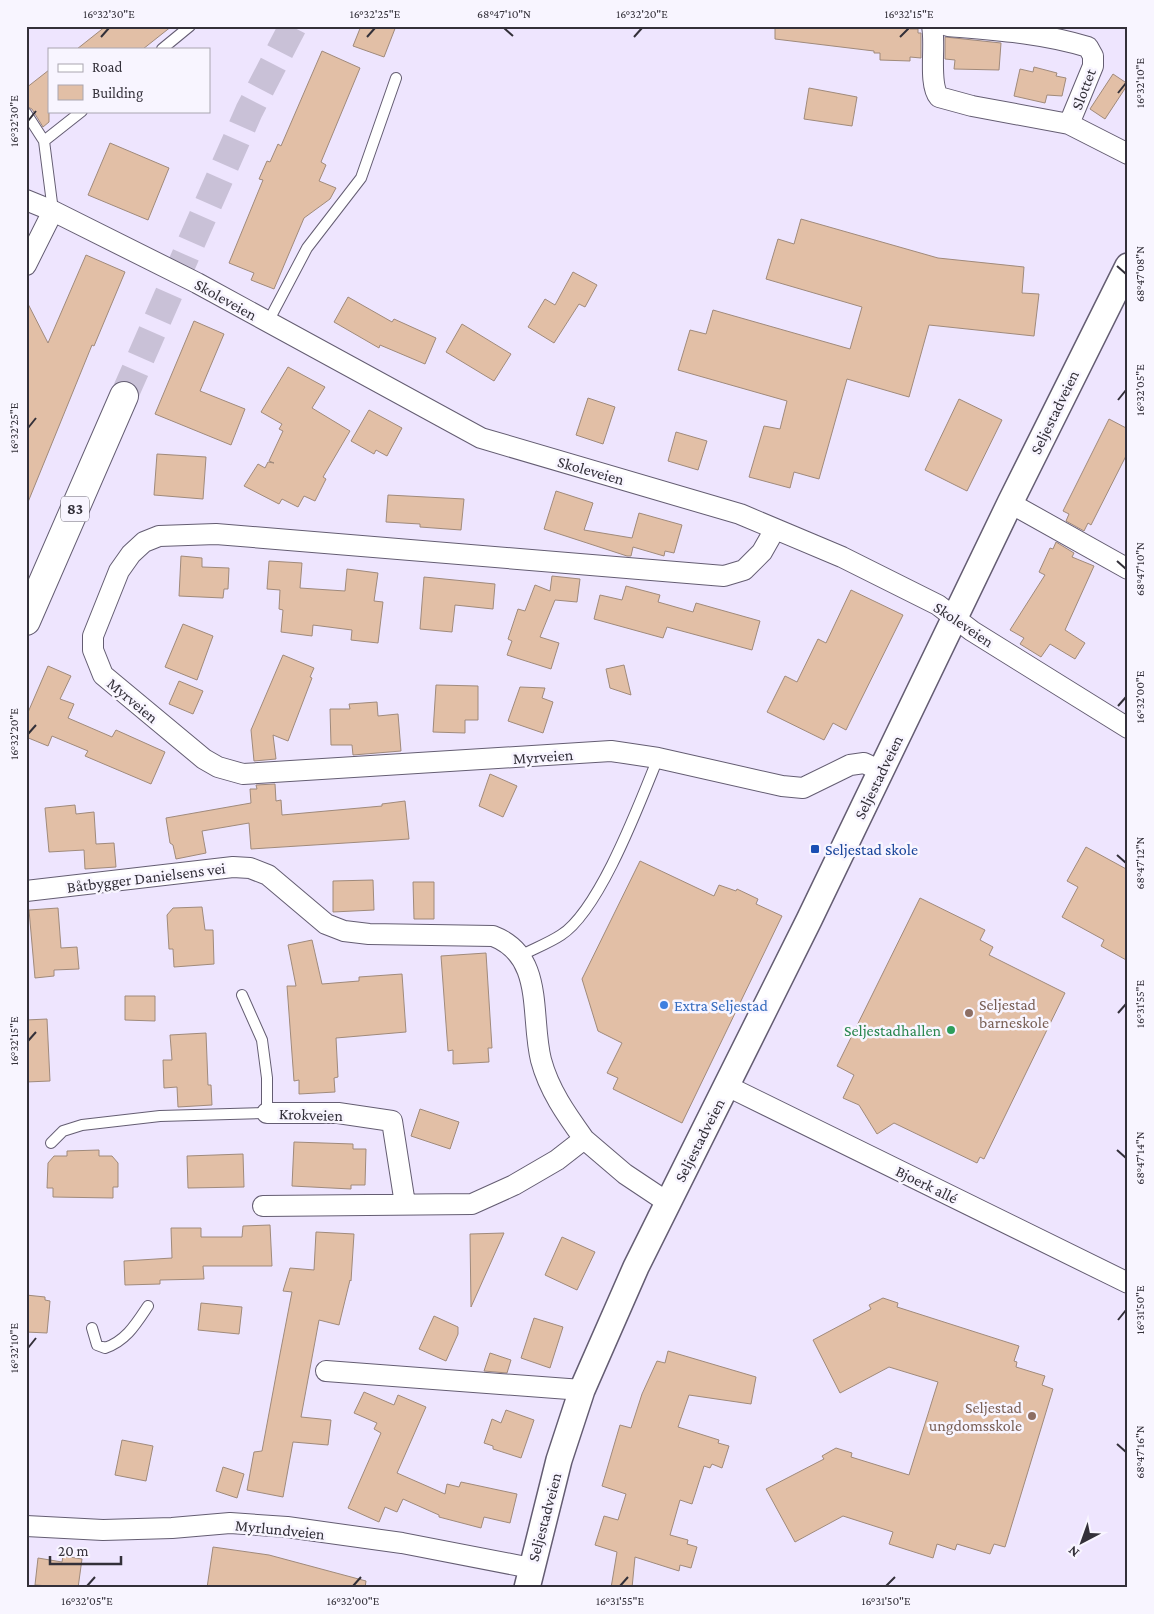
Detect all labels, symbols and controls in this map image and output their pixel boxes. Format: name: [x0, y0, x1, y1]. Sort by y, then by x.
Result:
text: 16°32'30"E: [83, 7, 135, 21]
text: 16°32'25"E: [350, 7, 401, 21]
text: 68°47'10"N: [477, 7, 531, 21]
text: 16°32'20"E: [616, 7, 668, 21]
text: 16°32'15"E: [885, 7, 934, 21]
legend: [48, 48, 210, 112]
text: 16°32'10"E: [1133, 58, 1147, 108]
text: Road: [92, 59, 123, 75]
street label: Slottet: [1068, 66, 1099, 112]
text: Building: [92, 85, 143, 102]
text: 16°32'30"E: [7, 95, 21, 147]
text: 68°47'08"N: [1133, 246, 1147, 302]
street label: Skoleveien: [192, 275, 260, 324]
text: 16°32'05"E: [1133, 364, 1147, 416]
street label: Seljestadveien: [1027, 367, 1083, 457]
text: 16°32'25"E: [7, 402, 21, 453]
street label: Skoleveien: [556, 453, 626, 488]
road number: 83: [61, 496, 89, 522]
text: 68°47'10"N: [1133, 542, 1147, 596]
street label: Skoleveien: [931, 598, 997, 651]
text: 16°32'00"E: [1133, 670, 1147, 723]
street label: Myrveien: [103, 674, 162, 727]
text: 16°32'20"E: [7, 708, 21, 760]
street label: Seljestadveien: [851, 732, 907, 822]
street label: Myrveien: [512, 746, 574, 768]
text: 68°47'12"N: [1133, 836, 1147, 890]
place label: Seljestad skole: [825, 841, 918, 859]
marker: Seljestad skole: [809, 843, 821, 855]
street label: Båtbygger Danielsens vei: [66, 859, 226, 897]
text: 16°31'55"E: [1133, 980, 1147, 1028]
place label: Seljestad barneskole: [979, 996, 1049, 1031]
place label: Extra Seljestad: [674, 997, 768, 1015]
marker: Extra Seljestad: [658, 999, 670, 1011]
marker: Seljestad barneskole: [963, 1007, 975, 1019]
text: 16°32'15"E: [7, 1016, 21, 1065]
place label: Seljestadhallen: [844, 1022, 941, 1040]
marker: Seljestadhallen: [945, 1024, 957, 1036]
street label: Seljestadveien: [671, 1095, 729, 1185]
street label: Krokveien: [279, 1105, 344, 1124]
text: 68°47'14"N: [1133, 1131, 1147, 1185]
street label: Bjoerk allé: [893, 1162, 960, 1208]
text: 16°31'50"E: [1133, 1285, 1147, 1335]
text: 16°32'10"E: [7, 1323, 21, 1373]
place label: Seljestad ungdomsskole: [929, 1399, 1023, 1435]
marker: Seljestad ungdomsskole: [1026, 1410, 1038, 1422]
text: 68°47'16"N: [1133, 1425, 1147, 1479]
street label: Seljestadveien: [524, 1471, 566, 1564]
street label: Myrlundveien: [234, 1516, 326, 1544]
north arrow: [1056, 1516, 1106, 1566]
scale bar: [50, 1534, 121, 1566]
text: N: [1064, 1542, 1082, 1561]
text: 20 m: [58, 1543, 89, 1559]
text: 16°32'05"E: [61, 1594, 113, 1608]
text: 16°32'00"E: [327, 1594, 380, 1608]
text: 16°31'55"E: [596, 1594, 644, 1608]
text: 16°31'50"E: [861, 1594, 911, 1608]

